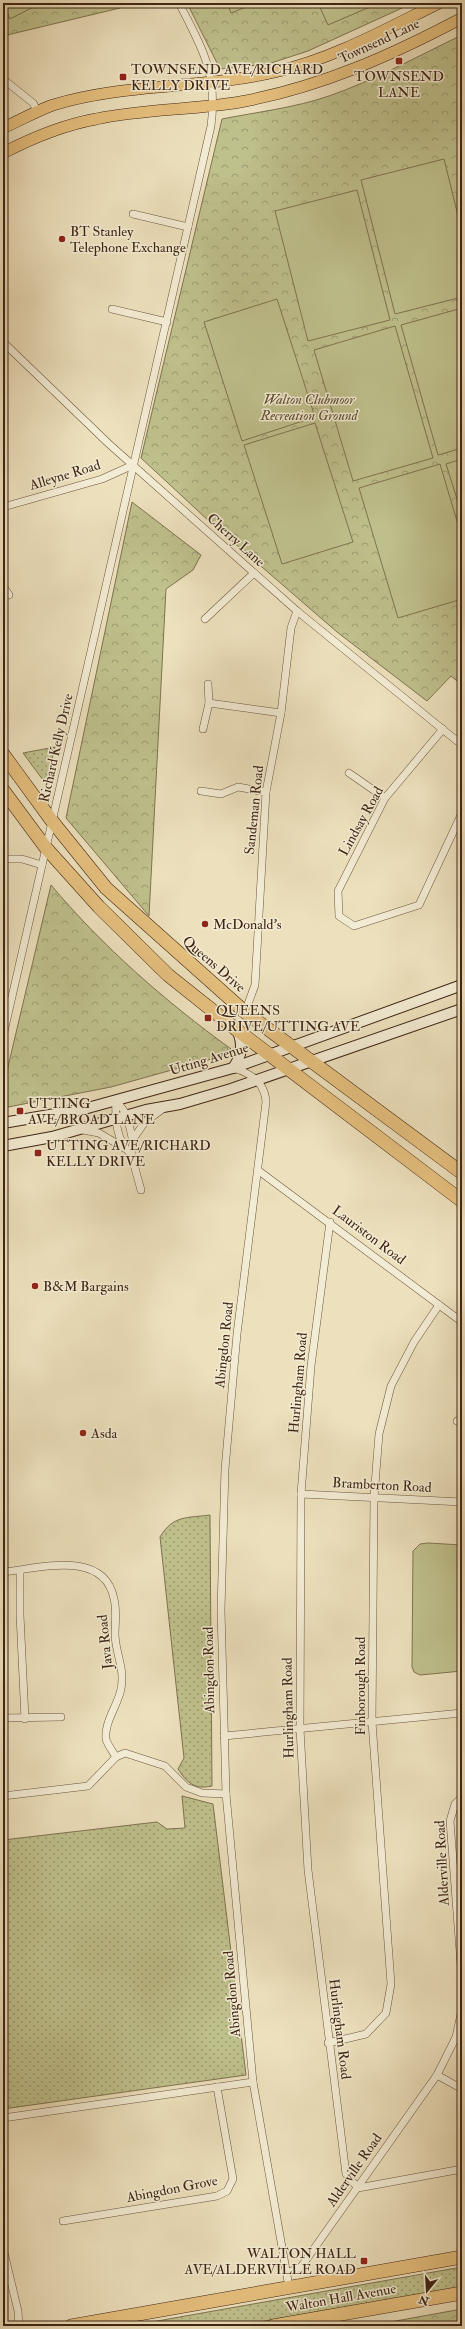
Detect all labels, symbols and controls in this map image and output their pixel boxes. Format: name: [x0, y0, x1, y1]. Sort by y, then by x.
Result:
street label: Townsend Lane: [336, 15, 422, 67]
marker: TOWNSEND LANE: [394, 56, 404, 66]
place label: TOWNSEND AVE/RICHARD KELLY DRIVE: [131, 61, 323, 94]
place label: TOWNSEND LANE: [354, 68, 444, 101]
marker: TOWNSEND AVE/RICHARD KELLY DRIVE: [118, 72, 128, 82]
place label: BT Stanley Telephone Exchange: [70, 223, 186, 257]
marker: BT Stanley Telephone Exchange: [57, 234, 67, 244]
park label: Walton Clubmoor Recreation Ground: [259, 391, 359, 424]
street label: Alleyne Road: [27, 456, 103, 495]
street label: Cherry Lane: [203, 510, 269, 571]
street label: Richard Kelly Drive: [35, 692, 78, 804]
street label: Sandeman Road: [241, 764, 267, 855]
street label: Lindsay Road: [335, 783, 388, 859]
place label: McDonald's: [213, 916, 282, 933]
marker: McDonald's: [200, 919, 210, 929]
street label: Queens Drive: [179, 932, 249, 996]
place label: QUEENS DRIVE/UTTING AVE: [216, 1002, 360, 1035]
marker: QUEENS DRIVE/UTTING AVE: [203, 1013, 213, 1023]
street label: Utting Avenue: [167, 1039, 251, 1079]
place label: UTTING AVE/BROAD LANE: [27, 1095, 155, 1128]
marker: UTTING AVE/BROAD LANE: [15, 1106, 25, 1116]
place label: UTTING AVE/RICHARD KELLY DRIVE: [46, 1137, 211, 1170]
marker: UTTING AVE/RICHARD KELLY DRIVE: [33, 1148, 43, 1158]
street label: Lauriston Road: [329, 1202, 409, 1268]
place label: B&M Bargains: [43, 1278, 129, 1295]
marker: B&M Bargains: [30, 1281, 40, 1291]
street label: Abingdon Road: [211, 1301, 237, 1390]
street label: Hurlingham Road: [285, 1332, 311, 1434]
place label: Asda: [90, 1425, 118, 1442]
marker: Asda: [78, 1428, 88, 1438]
street label: Bramberton Road: [332, 1474, 432, 1496]
street label: Java Road: [94, 1614, 116, 1671]
street label: Abingdon Road: [200, 1626, 218, 1714]
street label: Finborough Road: [352, 1637, 369, 1735]
street label: Hurlingham Road: [279, 1657, 297, 1759]
street label: Alderville Road: [431, 1820, 453, 1907]
street label: Abingdon Road: [220, 1950, 244, 2039]
street label: Hurlingham Road: [325, 1978, 355, 2080]
street label: Alderville Road: [322, 2130, 386, 2211]
street label: Abingdon Grove: [124, 2172, 219, 2206]
place label: WALTON HALL AVE/ALDERVILLE ROAD: [184, 2245, 356, 2278]
marker: WALTON HALL AVE/ALDERVILLE ROAD: [359, 2256, 369, 2266]
north arrow: [407, 2271, 447, 2311]
street label: Walton Hall Avenue: [284, 2280, 398, 2316]
text: N: [416, 2292, 432, 2308]

